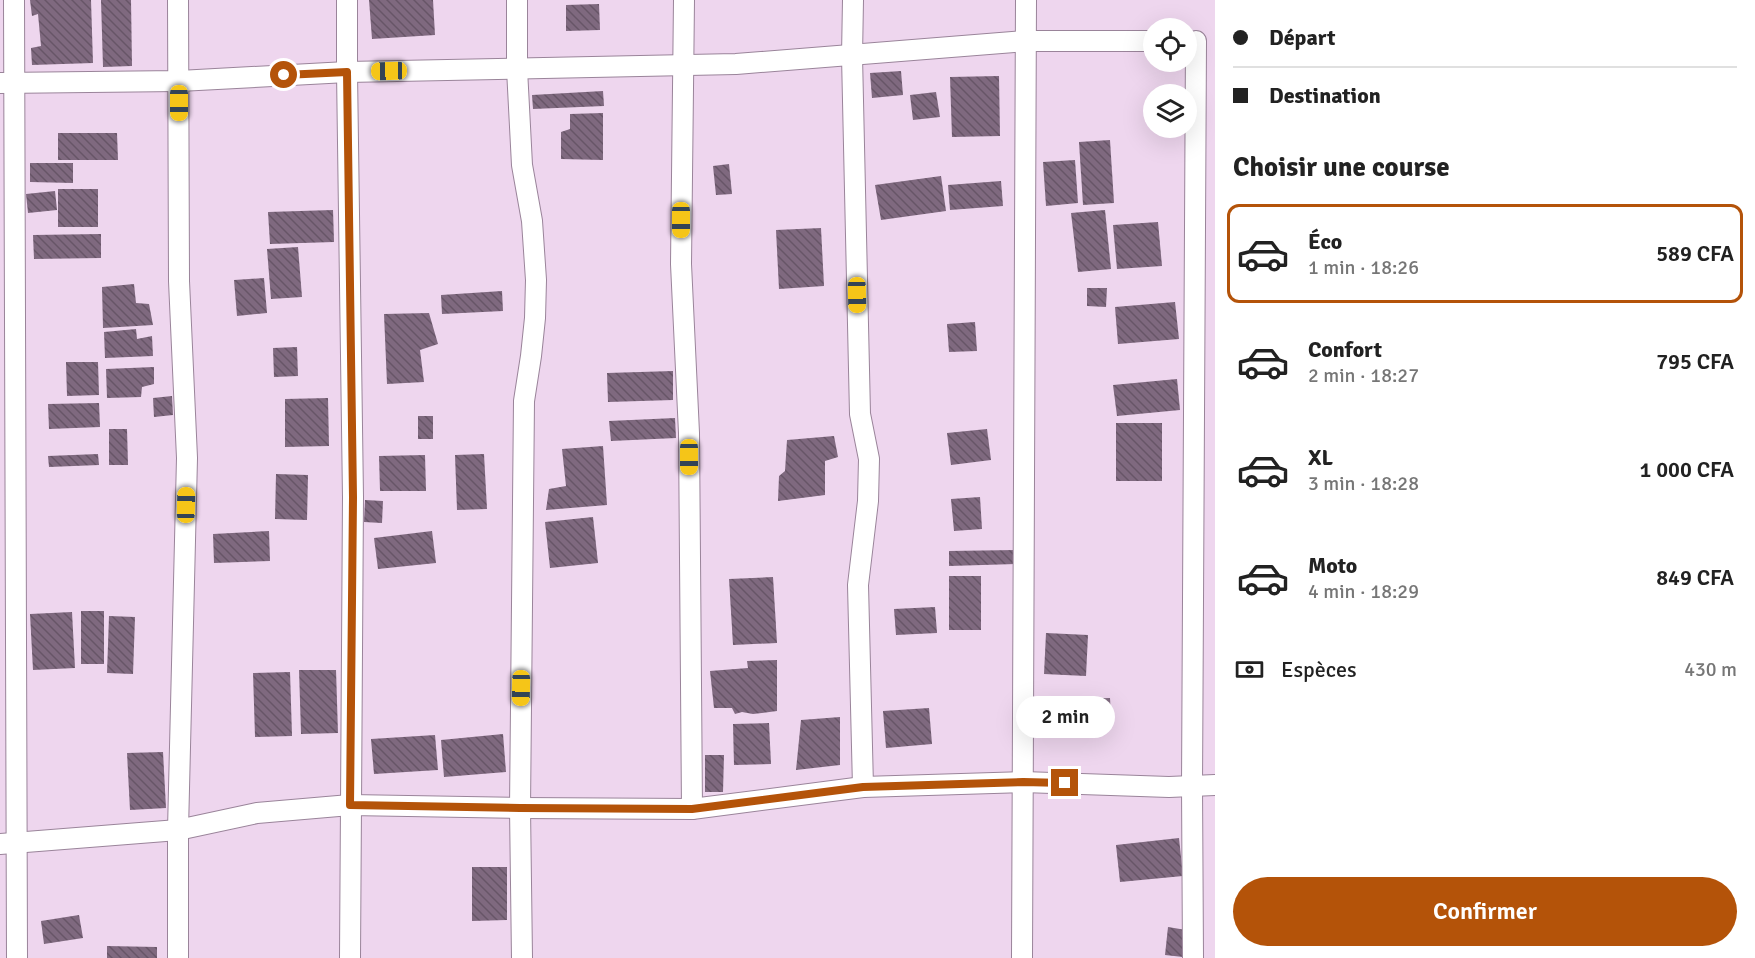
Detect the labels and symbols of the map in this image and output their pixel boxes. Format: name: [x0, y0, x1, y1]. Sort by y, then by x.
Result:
route start: [270, 61, 297, 88]
car: [371, 62, 407, 80]
car: [170, 85, 188, 121]
car: [672, 202, 690, 238]
car: [848, 277, 866, 313]
car: [680, 439, 698, 475]
car: [177, 487, 195, 523]
car: [512, 670, 530, 706]
callout: 2 min: [1016, 696, 1114, 738]
route end: [1051, 769, 1078, 796]

